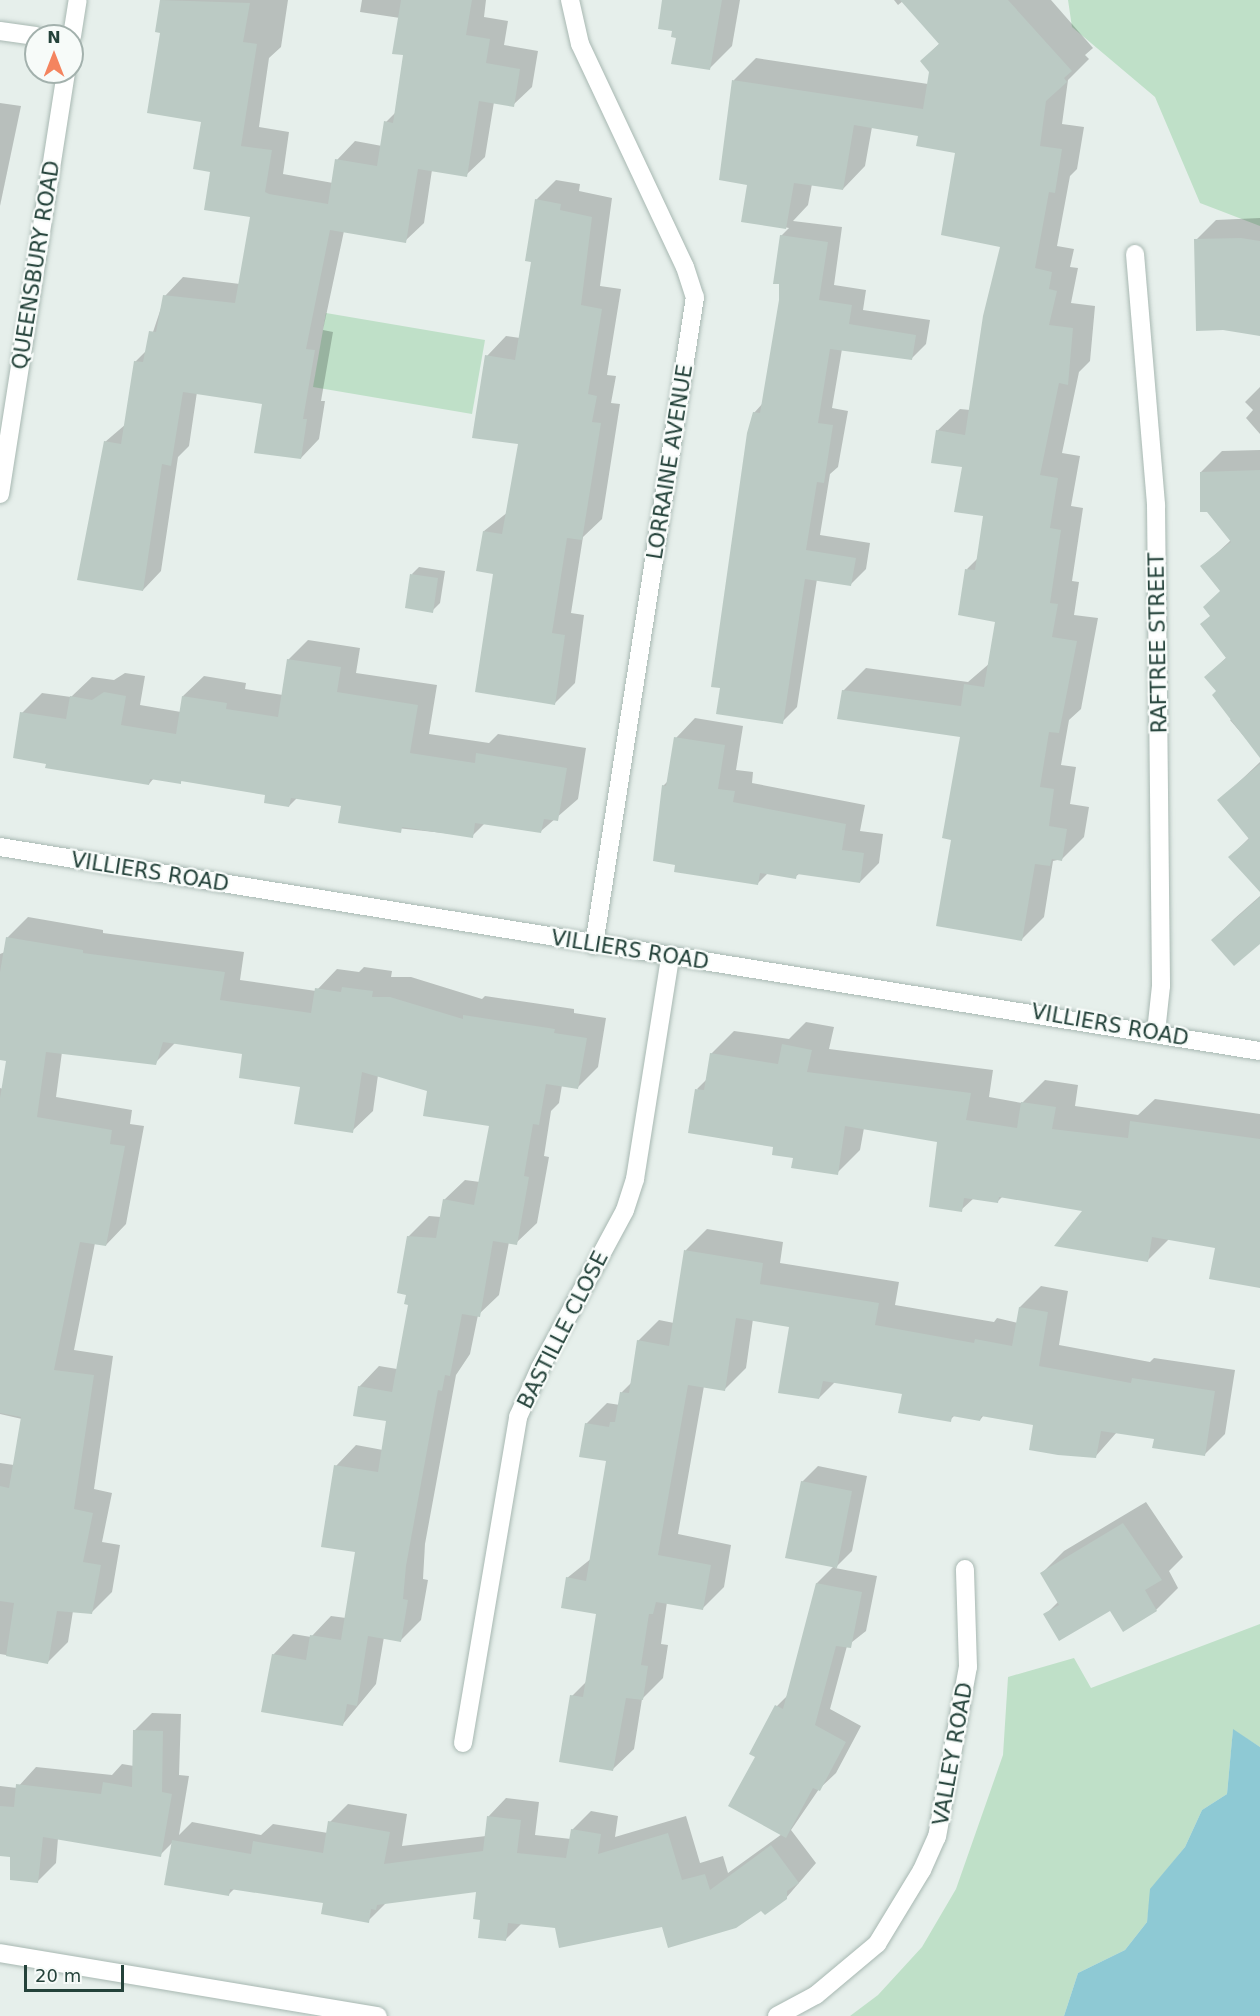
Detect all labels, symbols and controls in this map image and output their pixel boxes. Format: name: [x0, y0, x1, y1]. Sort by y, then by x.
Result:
north arrow: [24, 24, 84, 84]
text: N: [47, 28, 61, 47]
street label: QUEENSBURY ROAD: [7, 159, 65, 371]
street label: LORRAINE AVENUE: [642, 363, 698, 561]
street label: RAFTREE STREET: [1144, 553, 1172, 733]
street label: VILLIERS ROAD: [69, 847, 231, 897]
street label: VILLIERS ROAD: [549, 925, 711, 975]
street label: VILLIERS ROAD: [1029, 999, 1191, 1051]
street label: BASTILLE CLOSE: [512, 1247, 614, 1413]
street label: VALLEY ROAD: [928, 1680, 978, 1828]
scale bar: [27, 1953, 128, 1991]
text: 20 m: [35, 1965, 81, 1986]

